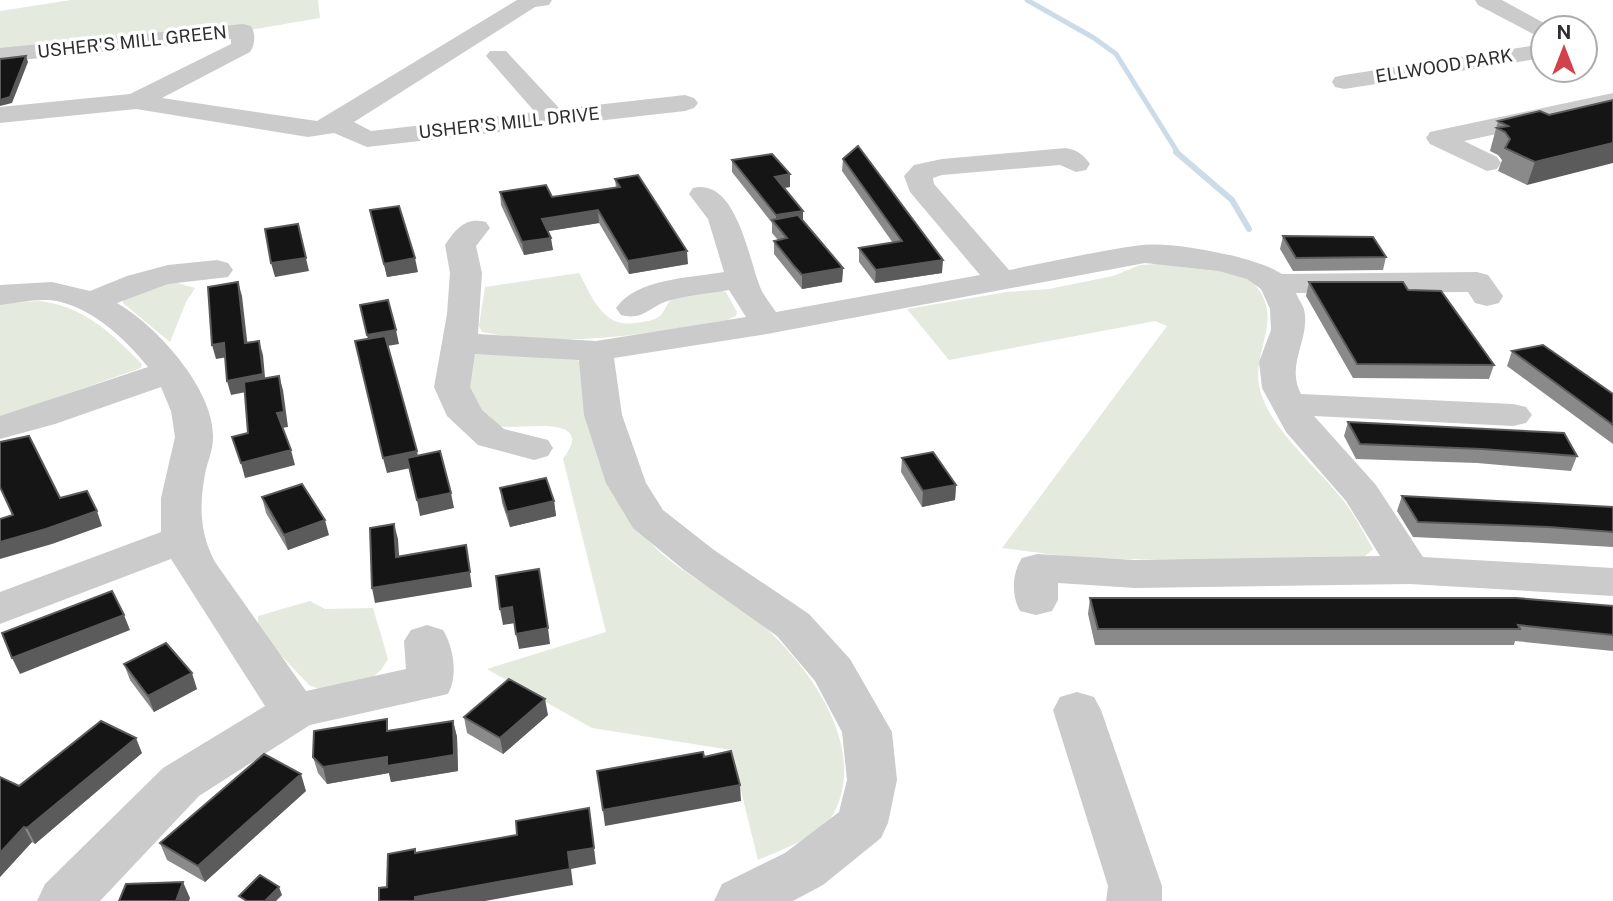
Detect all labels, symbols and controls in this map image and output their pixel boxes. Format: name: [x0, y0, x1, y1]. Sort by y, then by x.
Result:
north arrow: [1529, 14, 1599, 84]
street label: USHER'S MILL GREEN: [36, 21, 228, 62]
text: N: [1557, 21, 1571, 43]
street label: ELLWOOD PARK: [1374, 44, 1514, 87]
street label: USHER'S MILL DRIVE: [417, 103, 601, 142]

